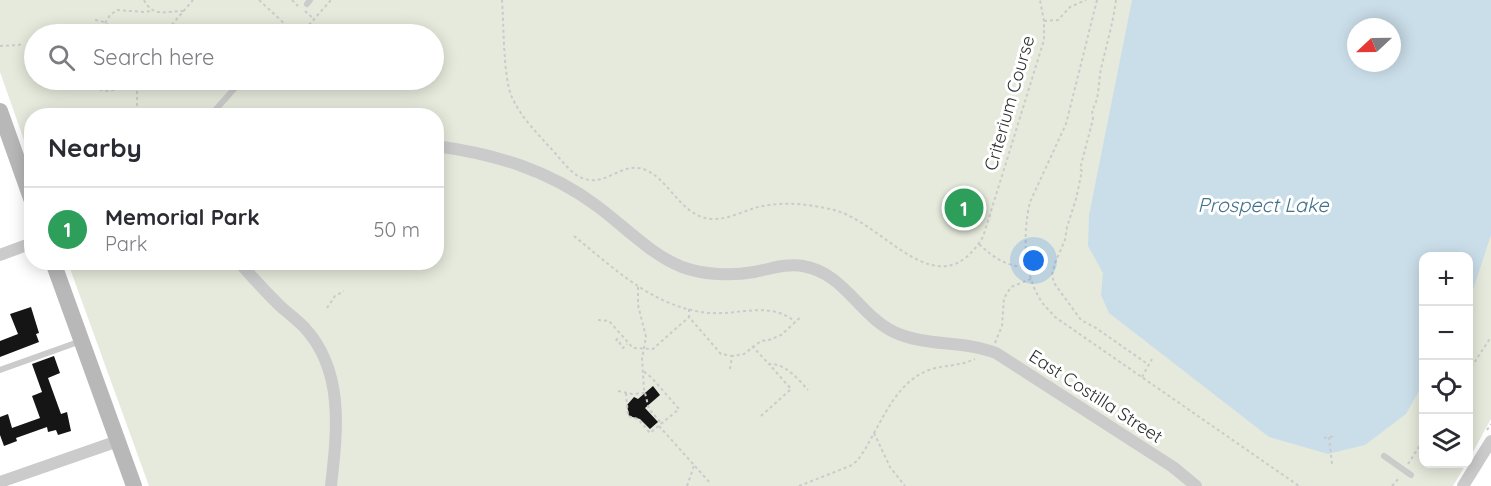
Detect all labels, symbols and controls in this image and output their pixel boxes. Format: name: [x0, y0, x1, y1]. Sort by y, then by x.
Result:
north arrow: [1347, 18, 1401, 72]
search box: [24, 24, 444, 90]
street label: Criterium Course: [979, 33, 1039, 173]
icon: search: [45, 41, 78, 74]
text: Search here: [93, 43, 214, 71]
text: Nearby: [48, 131, 142, 164]
pin: 1: [944, 186, 984, 230]
water label: Prospect Lake: [1198, 192, 1329, 217]
text: Memorial Park: [105, 203, 260, 231]
text: 1: [64, 217, 71, 242]
text: 50 m: [374, 217, 420, 242]
text: Park: [105, 231, 147, 256]
your location: [1019, 246, 1048, 275]
map controls: [1419, 252, 1473, 468]
button: +: [1419, 252, 1473, 306]
button: −: [1419, 306, 1473, 360]
street label: East Costilla Street: [1025, 344, 1167, 448]
button: locate: [1419, 360, 1473, 414]
button: layers: [1419, 414, 1473, 468]

